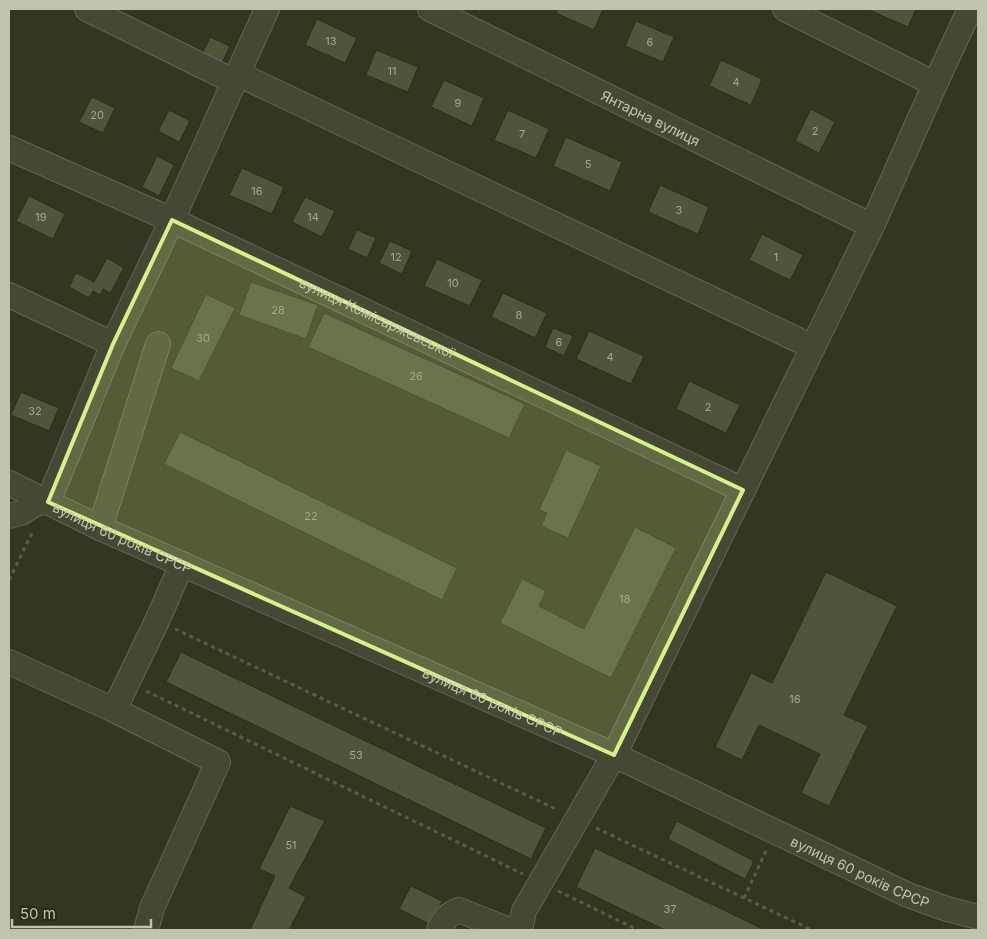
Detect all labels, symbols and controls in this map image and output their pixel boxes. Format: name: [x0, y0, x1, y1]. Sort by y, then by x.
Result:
house number: 13: [325, 34, 337, 48]
house number: 6: [647, 35, 654, 49]
house number: 11: [388, 64, 396, 78]
house number: 4: [732, 75, 740, 89]
street label: Янтарна вулиця: [599, 86, 703, 149]
house number: 9: [455, 96, 462, 110]
house number: 20: [90, 108, 104, 122]
house number: 2: [812, 124, 818, 138]
house number: 7: [519, 127, 525, 141]
house number: 5: [585, 157, 592, 171]
house number: 16: [251, 184, 263, 198]
house number: 3: [676, 203, 683, 217]
house number: 19: [35, 210, 47, 224]
house number: 14: [307, 210, 319, 224]
house number: 12: [390, 250, 402, 264]
house number: 1: [774, 250, 778, 264]
street label: вулиця Комісаржевської: [297, 273, 458, 361]
house number: 10: [447, 276, 459, 290]
house number: 28: [271, 303, 285, 317]
house number: 8: [516, 308, 523, 322]
house number: 30: [196, 331, 210, 345]
house number: 6: [556, 335, 563, 349]
house number: 4: [606, 350, 614, 364]
house number: 26: [409, 369, 423, 383]
house number: 2: [705, 400, 711, 414]
house number: 32: [28, 404, 42, 418]
street label: вулиця 60 років СРСР: [50, 498, 195, 576]
house number: 22: [304, 509, 318, 523]
house number: 18: [619, 592, 631, 606]
street label: вулиця 60 років СРСР: [420, 663, 566, 740]
house number: 16: [789, 692, 801, 706]
house number: 53: [349, 748, 363, 762]
street label: вулиця 60 років СРСР: [788, 832, 932, 911]
house number: 51: [285, 838, 297, 852]
scale bar: [12, 896, 151, 928]
house number: 37: [663, 902, 677, 916]
text: 50 m: [20, 904, 56, 923]

